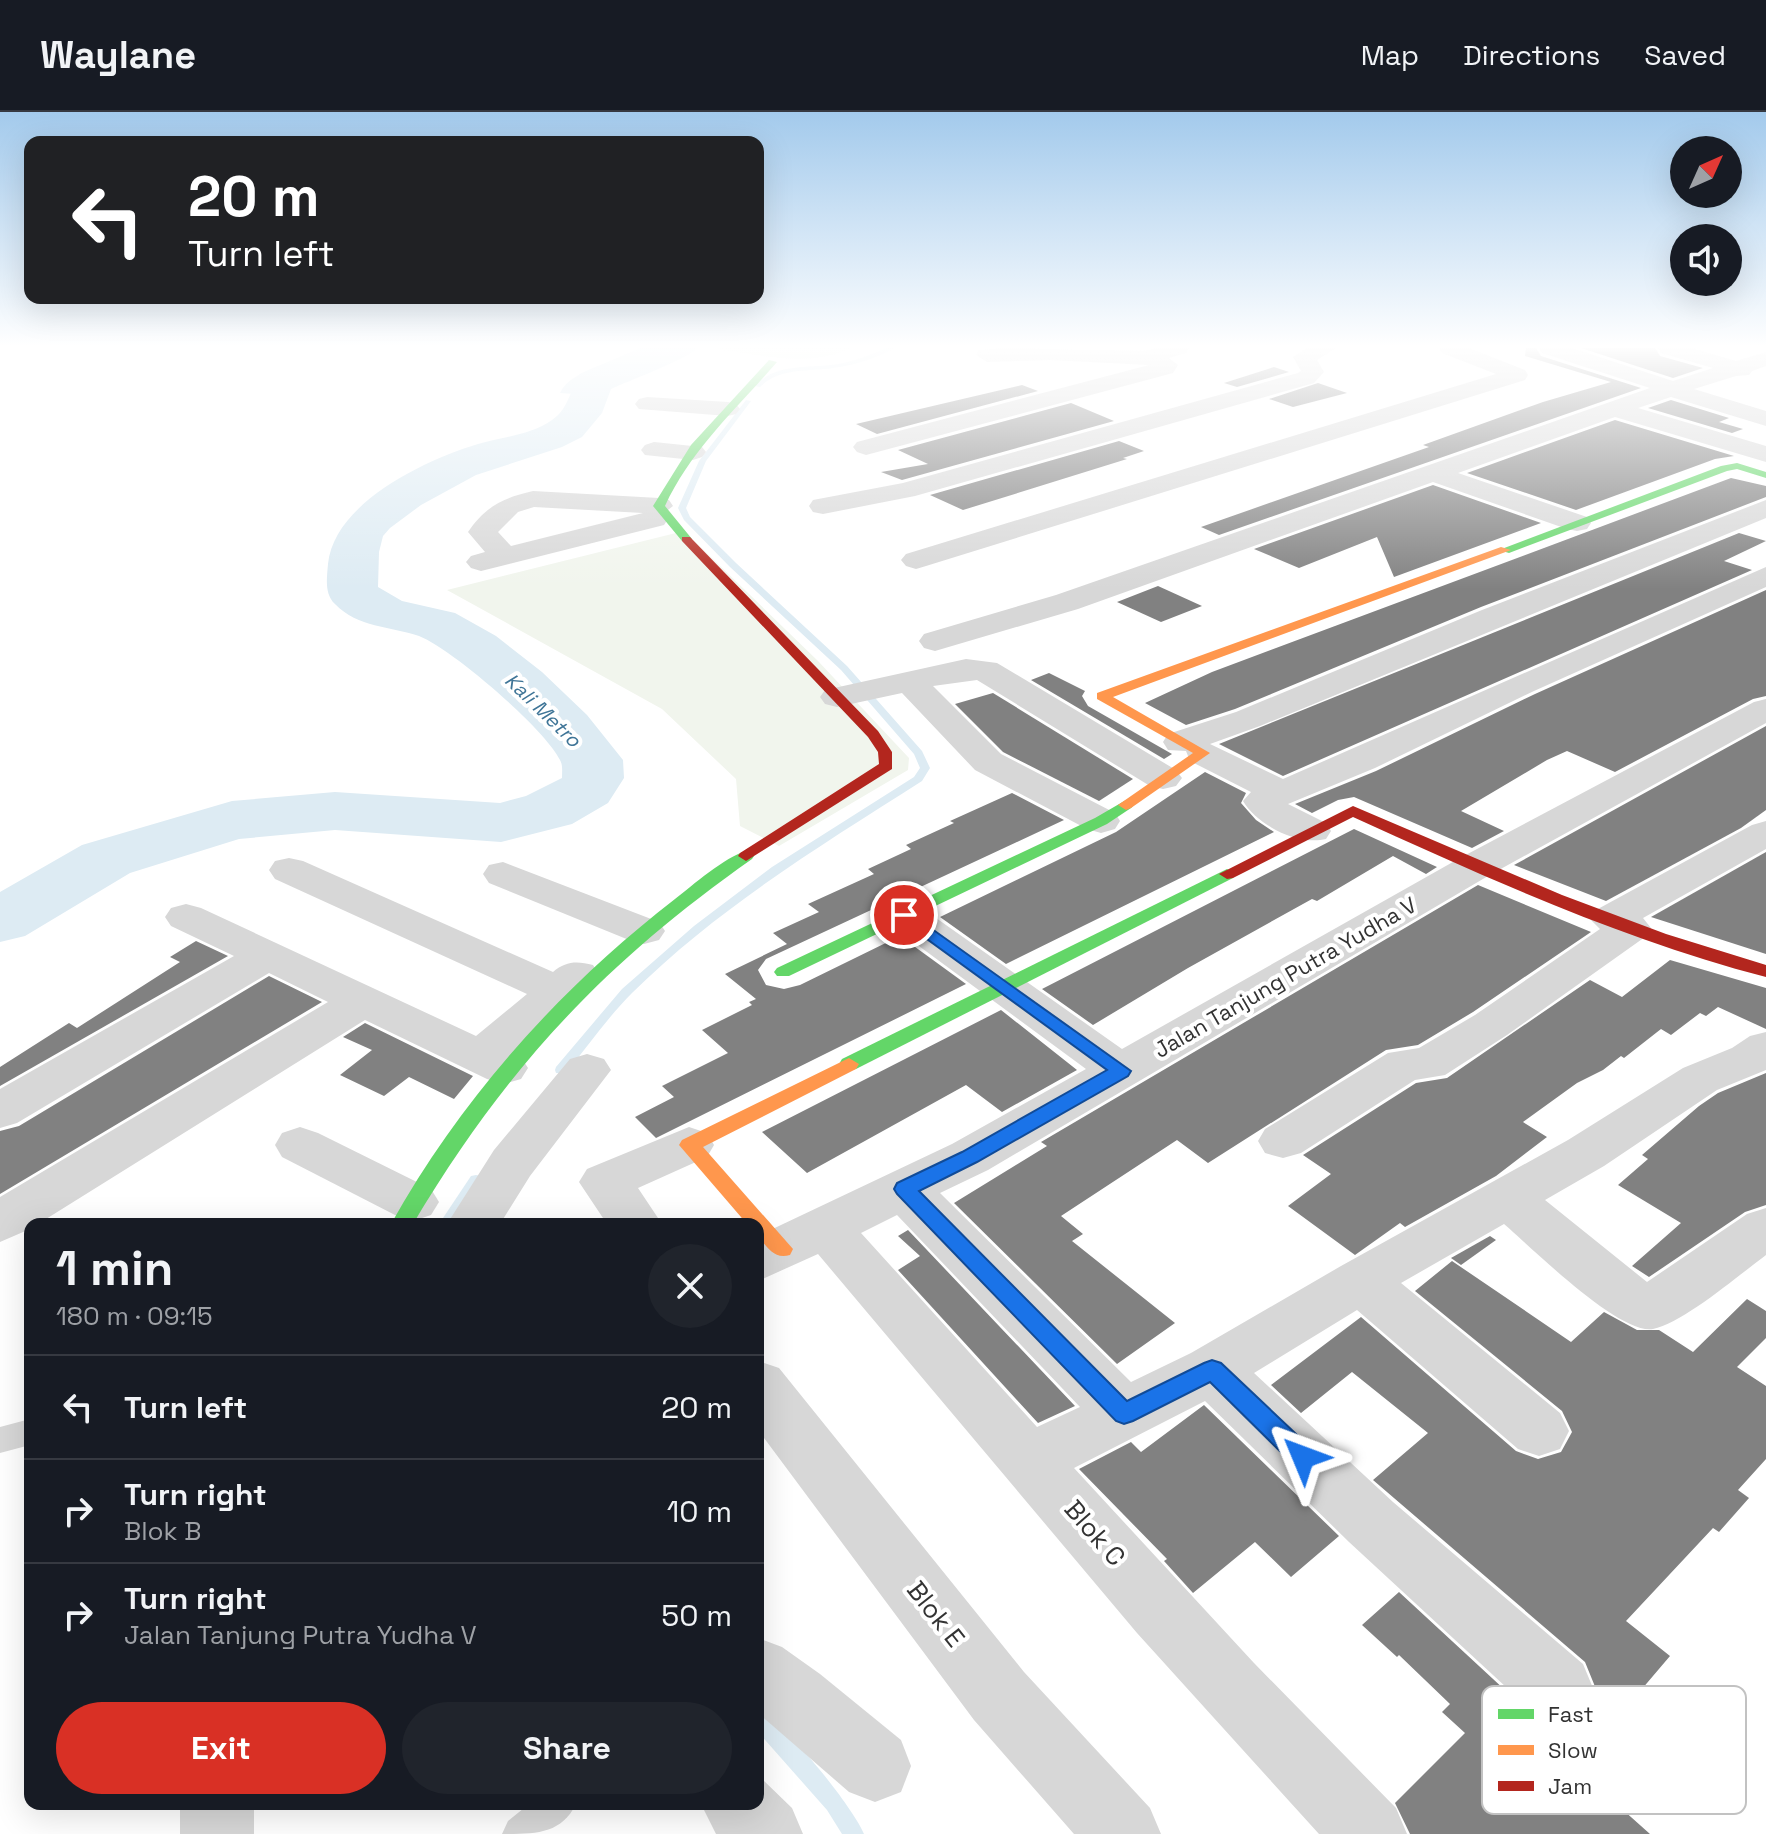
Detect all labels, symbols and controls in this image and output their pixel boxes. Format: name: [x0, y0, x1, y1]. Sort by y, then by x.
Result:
text: Waylane: [40, 31, 196, 79]
text: Map: [1361, 37, 1419, 73]
text: Directions: [1463, 37, 1600, 73]
text: Saved: [1644, 37, 1726, 73]
north arrow: [1670, 136, 1742, 208]
map controls: [1670, 136, 1742, 296]
text: 20 m: [188, 161, 320, 232]
icon: left: [56, 168, 160, 272]
button: sound: [1670, 224, 1742, 296]
text: Turn left: [188, 231, 335, 277]
water label: Kali Metro: [499, 667, 587, 753]
pin: [870, 881, 938, 949]
street label: Jalan Tanjung Putra Yudha V: [1149, 890, 1422, 1064]
icon: arrive: [882, 893, 926, 937]
text: 1 min: [56, 1238, 173, 1299]
button: close: [648, 1244, 732, 1328]
text: 180 m · 09:15: [56, 1299, 213, 1333]
icon: left: [56, 1385, 100, 1429]
text: Turn left: [124, 1388, 247, 1427]
text: 20 m: [661, 1388, 732, 1427]
position arrow: [1261, 1415, 1345, 1499]
text: Turn right: [124, 1475, 267, 1514]
icon: right: [56, 1489, 100, 1533]
text: 10 m: [667, 1492, 732, 1531]
street label: Blok C: [1057, 1493, 1133, 1573]
text: Blok B: [124, 1514, 201, 1548]
street label: Blok E: [900, 1574, 972, 1654]
text: Turn right: [124, 1579, 267, 1618]
icon: right: [56, 1593, 100, 1637]
text: 50 m: [661, 1596, 732, 1635]
text: Jalan Tanjung Putra Yudha V: [124, 1618, 477, 1652]
legend: [1482, 1686, 1746, 1814]
text: Fast: [1548, 1700, 1594, 1728]
button: Exit: [56, 1702, 386, 1794]
button: Share: [402, 1702, 732, 1794]
text: Slow: [1548, 1736, 1598, 1764]
text: Jam: [1548, 1772, 1592, 1800]

